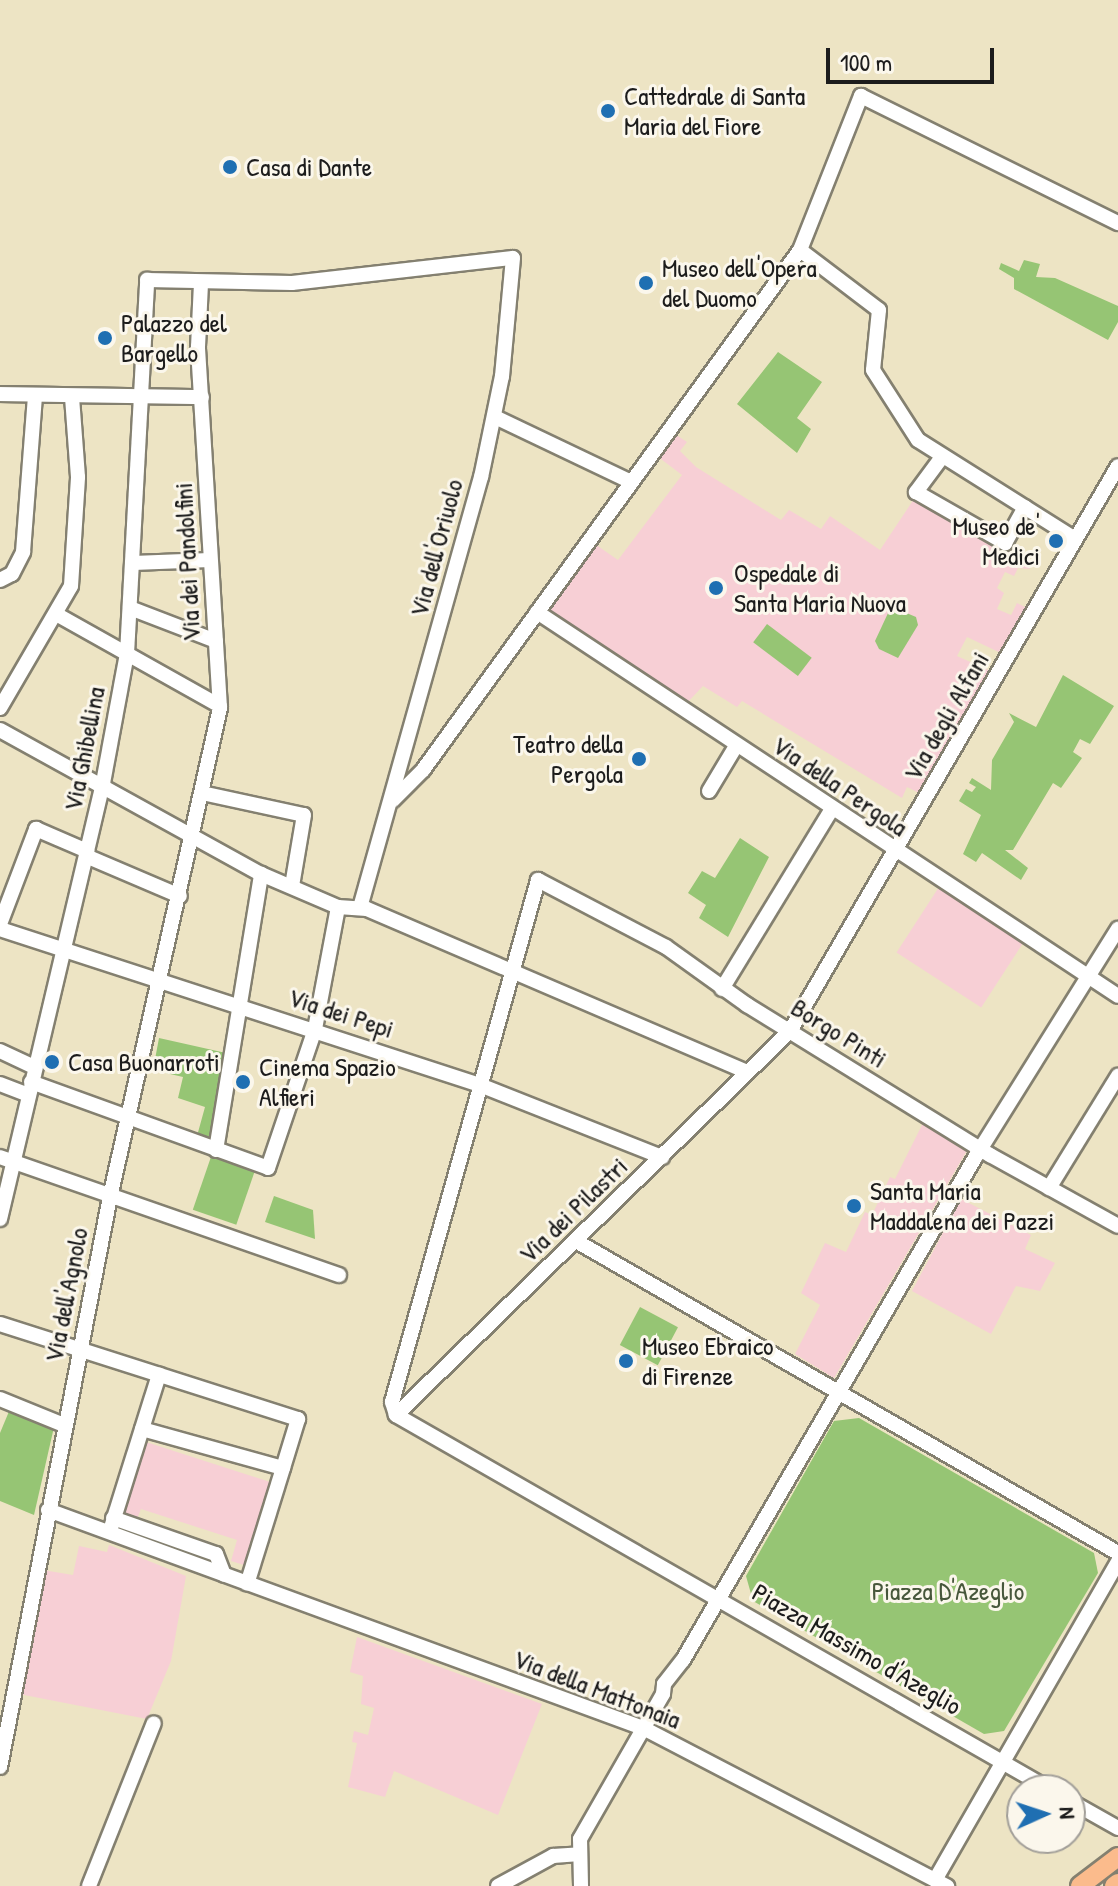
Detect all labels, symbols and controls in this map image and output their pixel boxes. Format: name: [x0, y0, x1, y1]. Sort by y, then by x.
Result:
scale bar: [830, 32, 998, 82]
text: 100 m: [840, 46, 892, 78]
place label: Cattedrale di Santa Maria del Fiore: [624, 80, 805, 142]
marker: Cattedrale di Santa Maria del Fiore: [599, 102, 617, 120]
place label: Casa di Dante: [246, 151, 372, 183]
marker: Casa di Dante: [221, 158, 239, 176]
place label: Museo dell'Opera del Duomo: [662, 252, 817, 314]
marker: Museo dell'Opera del Duomo: [637, 274, 655, 292]
place label: Palazzo del Bargello: [121, 307, 227, 368]
marker: Palazzo del Bargello: [96, 329, 114, 347]
street label: Via dell'Oriuolo: [403, 476, 469, 620]
street label: Via dei Pandolfini: [167, 482, 207, 642]
place label: Museo de' Medici: [953, 510, 1040, 572]
marker: Museo de' Medici: [1047, 532, 1065, 550]
place label: Ospedale di Santa Maria Nuova: [734, 557, 906, 618]
marker: Ospedale di Santa Maria Nuova: [705, 577, 727, 599]
street label: Via degli Alfani: [896, 646, 996, 786]
street label: Via Ghibellina: [57, 684, 111, 814]
place label: Teatro della Pergola: [513, 728, 623, 790]
street label: Via della Pergola: [766, 729, 914, 843]
marker: Teatro della Pergola: [630, 750, 648, 768]
street label: Via dei Pepi: [284, 981, 398, 1045]
street label: Borgo Pinti: [786, 992, 892, 1074]
place label: Casa Buonarroti: [68, 1046, 220, 1078]
place label: Cinema Spazio Alfieri: [259, 1051, 396, 1112]
marker: Casa Buonarroti: [43, 1053, 61, 1071]
marker: Cinema Spazio Alfieri: [234, 1073, 252, 1091]
street label: Via dei Pilastri: [512, 1150, 634, 1270]
place label: Santa Maria Maddalena dei Pazzi: [870, 1175, 1054, 1236]
marker: Santa Maria Maddalena dei Pazzi: [845, 1197, 863, 1215]
street label: Via dell'Agnolo: [38, 1225, 94, 1365]
place label: Museo Ebraico di Firenze: [642, 1330, 773, 1392]
marker: Museo Ebraico di Firenze: [617, 1352, 635, 1370]
park label: Piazza D'Azeglio: [872, 1575, 1024, 1607]
street label: Piazza Massimo d'Azeglio: [747, 1577, 967, 1721]
street label: Via della Mattonaia: [509, 1643, 685, 1735]
north arrow: [1006, 1774, 1086, 1854]
text: N: [1053, 1806, 1083, 1819]

